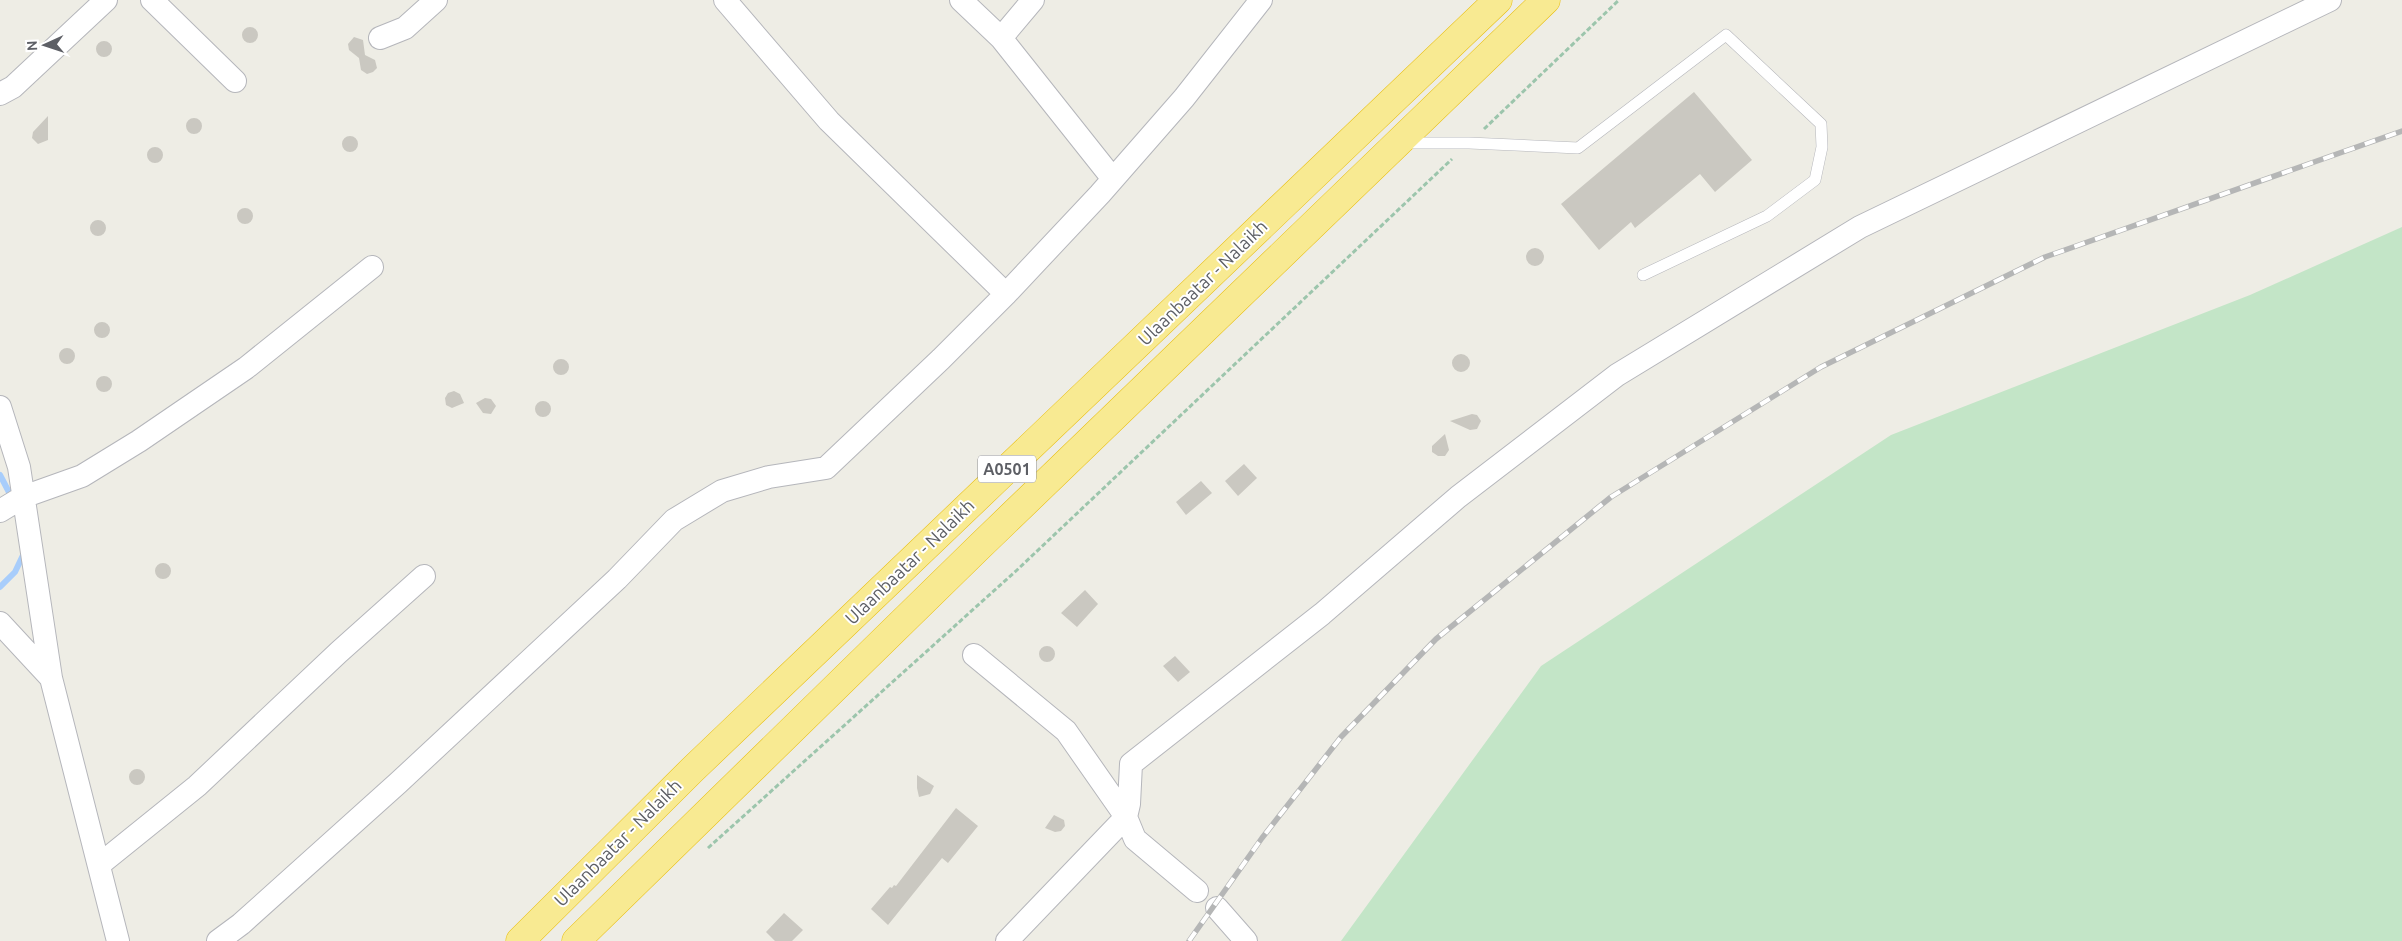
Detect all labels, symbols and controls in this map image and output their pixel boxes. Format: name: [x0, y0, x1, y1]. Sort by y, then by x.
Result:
north arrow: [20, 20, 70, 70]
text: N: [24, 40, 40, 51]
street label: Ulaanbaatar - Nalaikh: [1134, 216, 1271, 349]
road number: A0501: [978, 456, 1036, 482]
street label: Ulaanbaatar - Nalaikh: [841, 495, 978, 628]
street label: Ulaanbaatar - Nalaikh: [550, 775, 685, 910]

